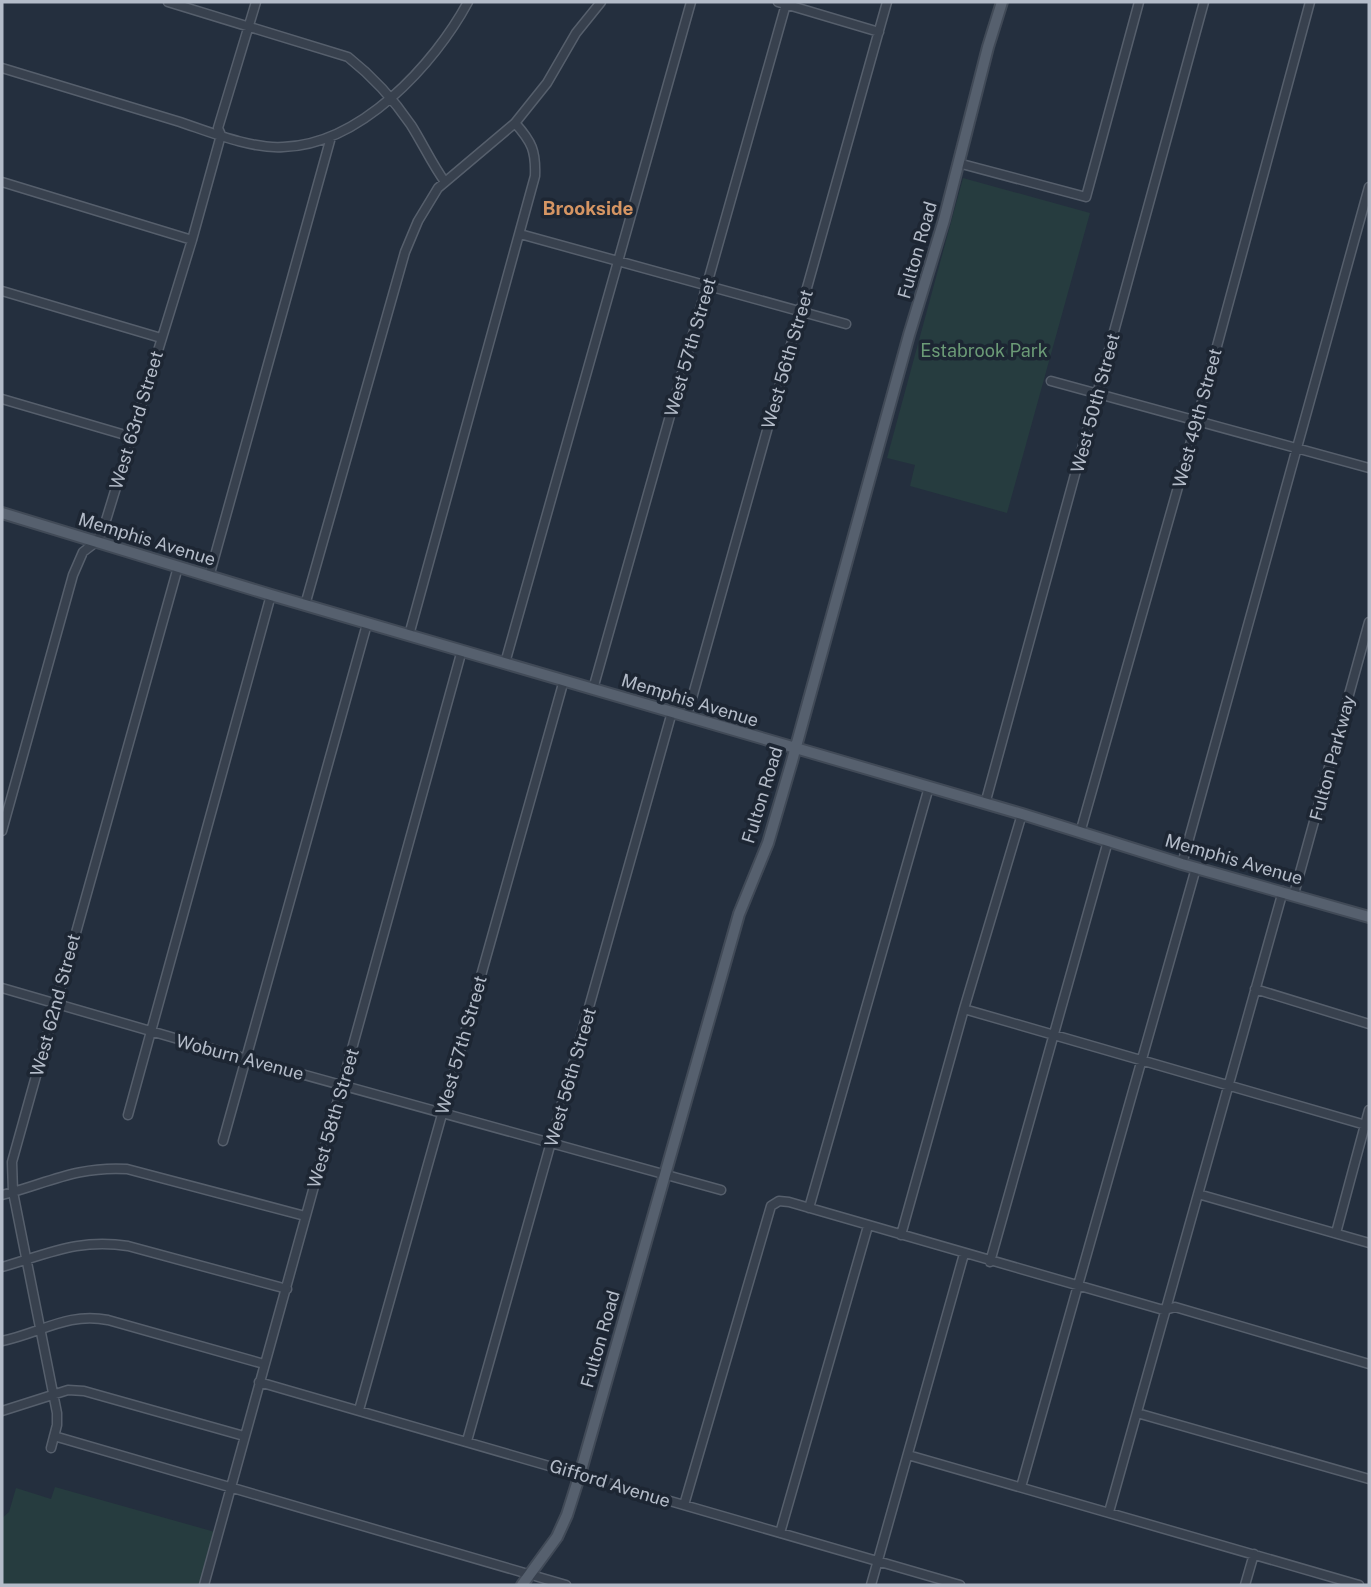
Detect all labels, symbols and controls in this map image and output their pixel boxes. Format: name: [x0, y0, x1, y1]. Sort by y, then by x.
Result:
district label: Brookside: [543, 197, 634, 219]
street label: Fulton Road: [893, 199, 941, 301]
street label: West 57th Street: [660, 275, 720, 419]
street label: West 56th Street: [757, 287, 817, 431]
street label: West 50th Street: [1066, 331, 1124, 475]
park label: Estabrook Park: [920, 340, 1048, 361]
street label: West 49th Street: [1168, 346, 1226, 490]
street label: West 63rd Street: [105, 348, 167, 492]
street label: Memphis Avenue: [76, 508, 218, 570]
street label: Memphis Avenue: [619, 669, 761, 731]
street label: Fulton Parkway: [1305, 692, 1359, 823]
street label: Fulton Road: [737, 744, 787, 846]
street label: Memphis Avenue: [1163, 829, 1305, 889]
street label: West 62nd Street: [26, 931, 84, 1079]
street label: West 57th Street: [431, 973, 491, 1117]
street label: West 56th Street: [540, 1005, 600, 1149]
street label: Woburn Avenue: [174, 1030, 306, 1084]
street label: West 58th Street: [303, 1046, 363, 1190]
street label: Fulton Road: [576, 1288, 624, 1390]
street label: Gifford Avenue: [547, 1455, 673, 1511]

